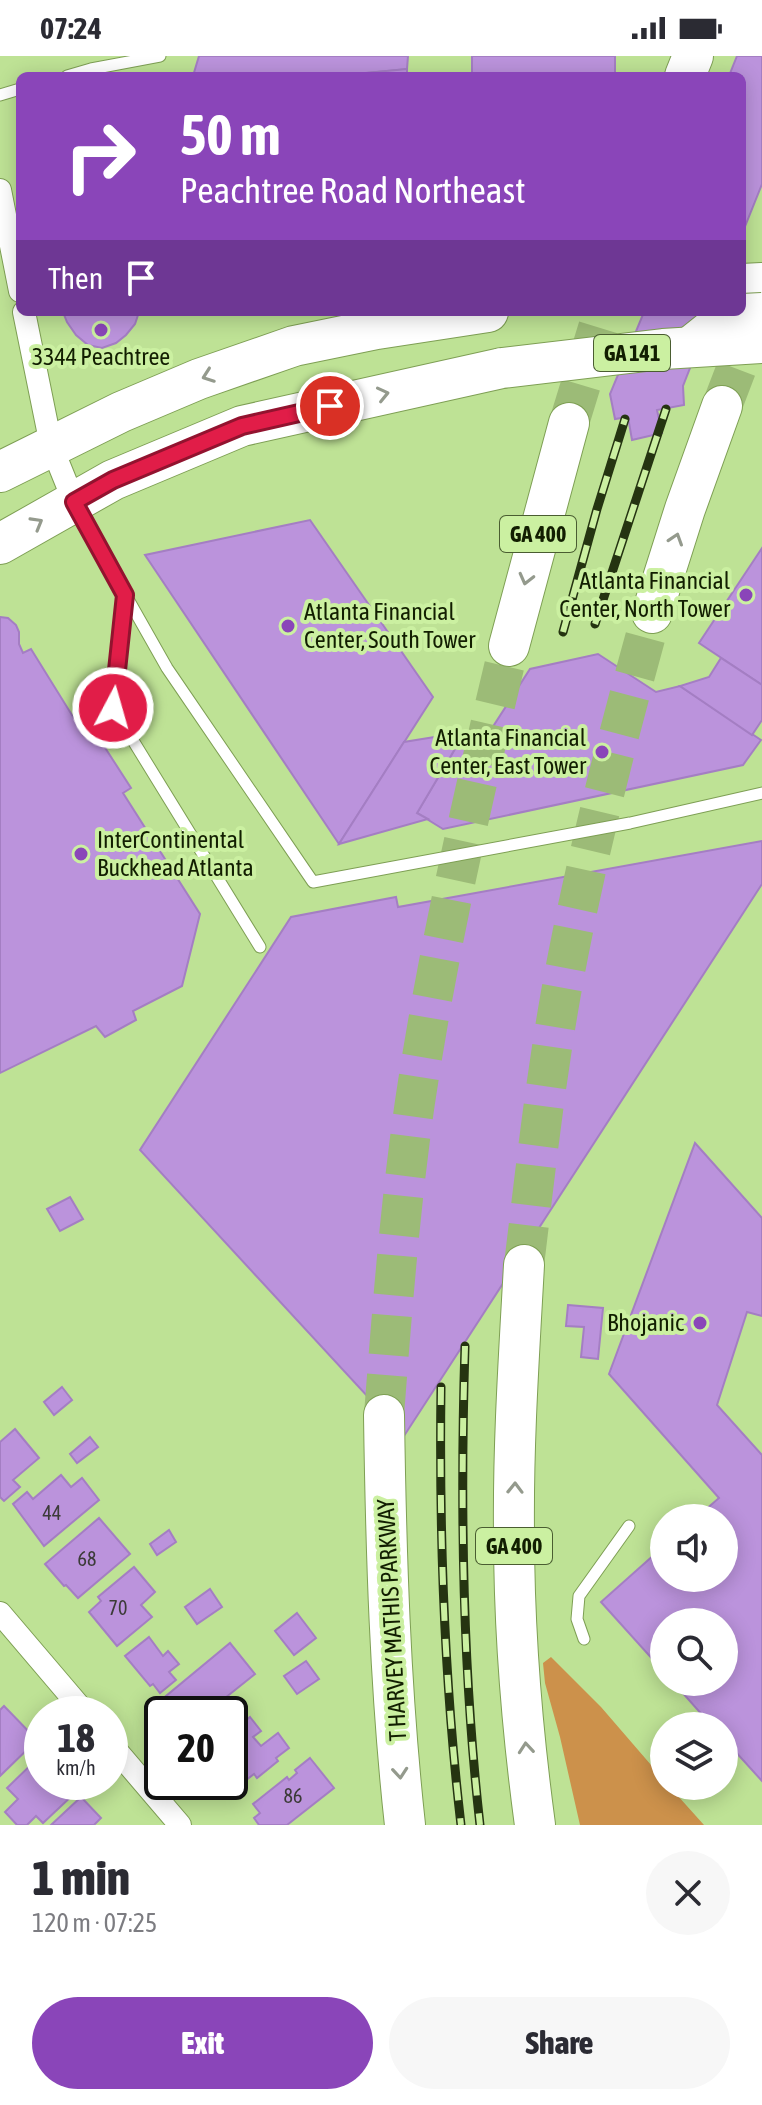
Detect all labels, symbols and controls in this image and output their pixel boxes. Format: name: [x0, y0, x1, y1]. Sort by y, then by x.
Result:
text: 07:24: [40, 11, 102, 45]
text: 50 m: [180, 103, 281, 167]
icon: right: [48, 104, 152, 208]
text: Peachtree Road Northeast: [180, 169, 526, 211]
icon: arrive: [119, 256, 163, 300]
text: Then: [48, 261, 103, 295]
marker: 3344 Peachtree: [92, 321, 110, 339]
road number: GA 141: [594, 335, 670, 371]
place label: 3344 Peachtree: [32, 343, 170, 370]
one-way arrow: [202, 367, 216, 383]
pin: [296, 372, 364, 440]
icon: arrive: [308, 384, 352, 428]
one-way arrow: [376, 386, 390, 403]
road number: GA 400: [500, 516, 576, 552]
one-way arrow: [28, 517, 43, 533]
one-way arrow: [667, 532, 683, 546]
place label: Atlanta Financial Center, North Tower: [559, 567, 731, 622]
one-way arrow: [519, 572, 536, 586]
marker: Atlanta Financial Center, North Tower: [737, 586, 755, 604]
place label: Atlanta Financial Center, South Tower: [304, 598, 476, 653]
marker: Atlanta Financial Center, South Tower: [279, 617, 297, 635]
position arrow: [71, 666, 155, 750]
place label: Atlanta Financial Center, East Tower: [429, 724, 587, 779]
marker: Atlanta Financial Center, East Tower: [593, 743, 611, 761]
place label: InterContinental Buckhead Atlanta: [97, 826, 254, 881]
marker: InterContinental Buckhead Atlanta: [72, 845, 90, 863]
place label: Bhojanic: [607, 1309, 684, 1336]
marker: Bhojanic: [691, 1314, 709, 1332]
one-way arrow: [506, 1481, 523, 1494]
street label: T HARVEY MATHIS PARKWAY: [372, 1498, 411, 1742]
house number: 44: [43, 1501, 61, 1524]
map controls: [650, 1504, 738, 1800]
button: sound: [650, 1504, 738, 1592]
road number: GA 400: [476, 1528, 552, 1564]
house number: 68: [78, 1547, 96, 1570]
house number: 70: [109, 1596, 127, 1619]
button: search: [650, 1608, 738, 1696]
speed limit sign: 20: [144, 1696, 248, 1800]
button: layers: [650, 1712, 738, 1800]
text: 18: [57, 1715, 95, 1760]
one-way arrow: [518, 1741, 535, 1754]
text: km/h: [56, 1756, 96, 1779]
one-way arrow: [391, 1767, 408, 1780]
house number: 86: [284, 1784, 302, 1807]
text: 1 min: [32, 1850, 130, 1905]
button: close: [646, 1851, 730, 1935]
text: 120 m · 07:25: [32, 1908, 157, 1938]
button: Exit: [32, 1997, 373, 2089]
button: Share: [389, 1997, 730, 2089]

